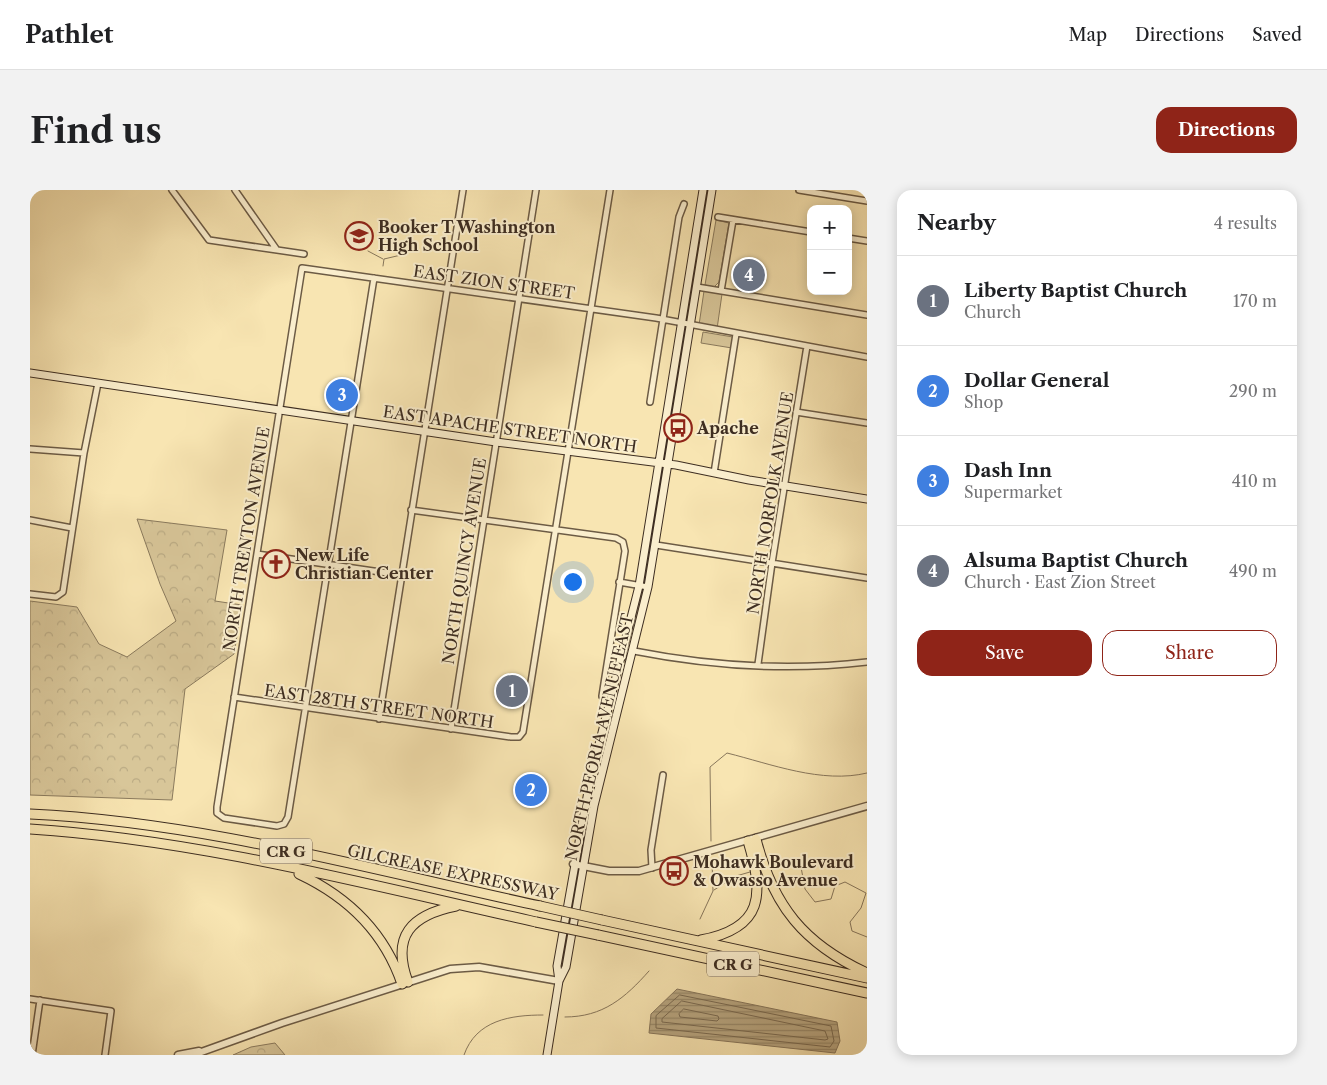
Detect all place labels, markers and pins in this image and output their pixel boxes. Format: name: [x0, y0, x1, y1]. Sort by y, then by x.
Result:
place label: Booker T Washington High School: [378, 217, 555, 255]
school or university icon: Booker T Washington High School: [344, 221, 374, 251]
pin: 4: [733, 256, 765, 294]
pin: 3: [326, 376, 358, 414]
bus stop icon: Apache: [663, 413, 693, 443]
place label: Apache: [696, 418, 759, 438]
place label: New Life Christian Center: [295, 545, 433, 583]
church icon: New Life Christian Center: [261, 549, 291, 579]
pin: 1: [496, 672, 528, 710]
pin: 2: [515, 771, 547, 809]
place label: Mohawk Boulevard & Owasso Avenue: [693, 852, 854, 890]
bus stop icon: Mohawk Boulevard & Owasso Avenue: [659, 856, 689, 886]

